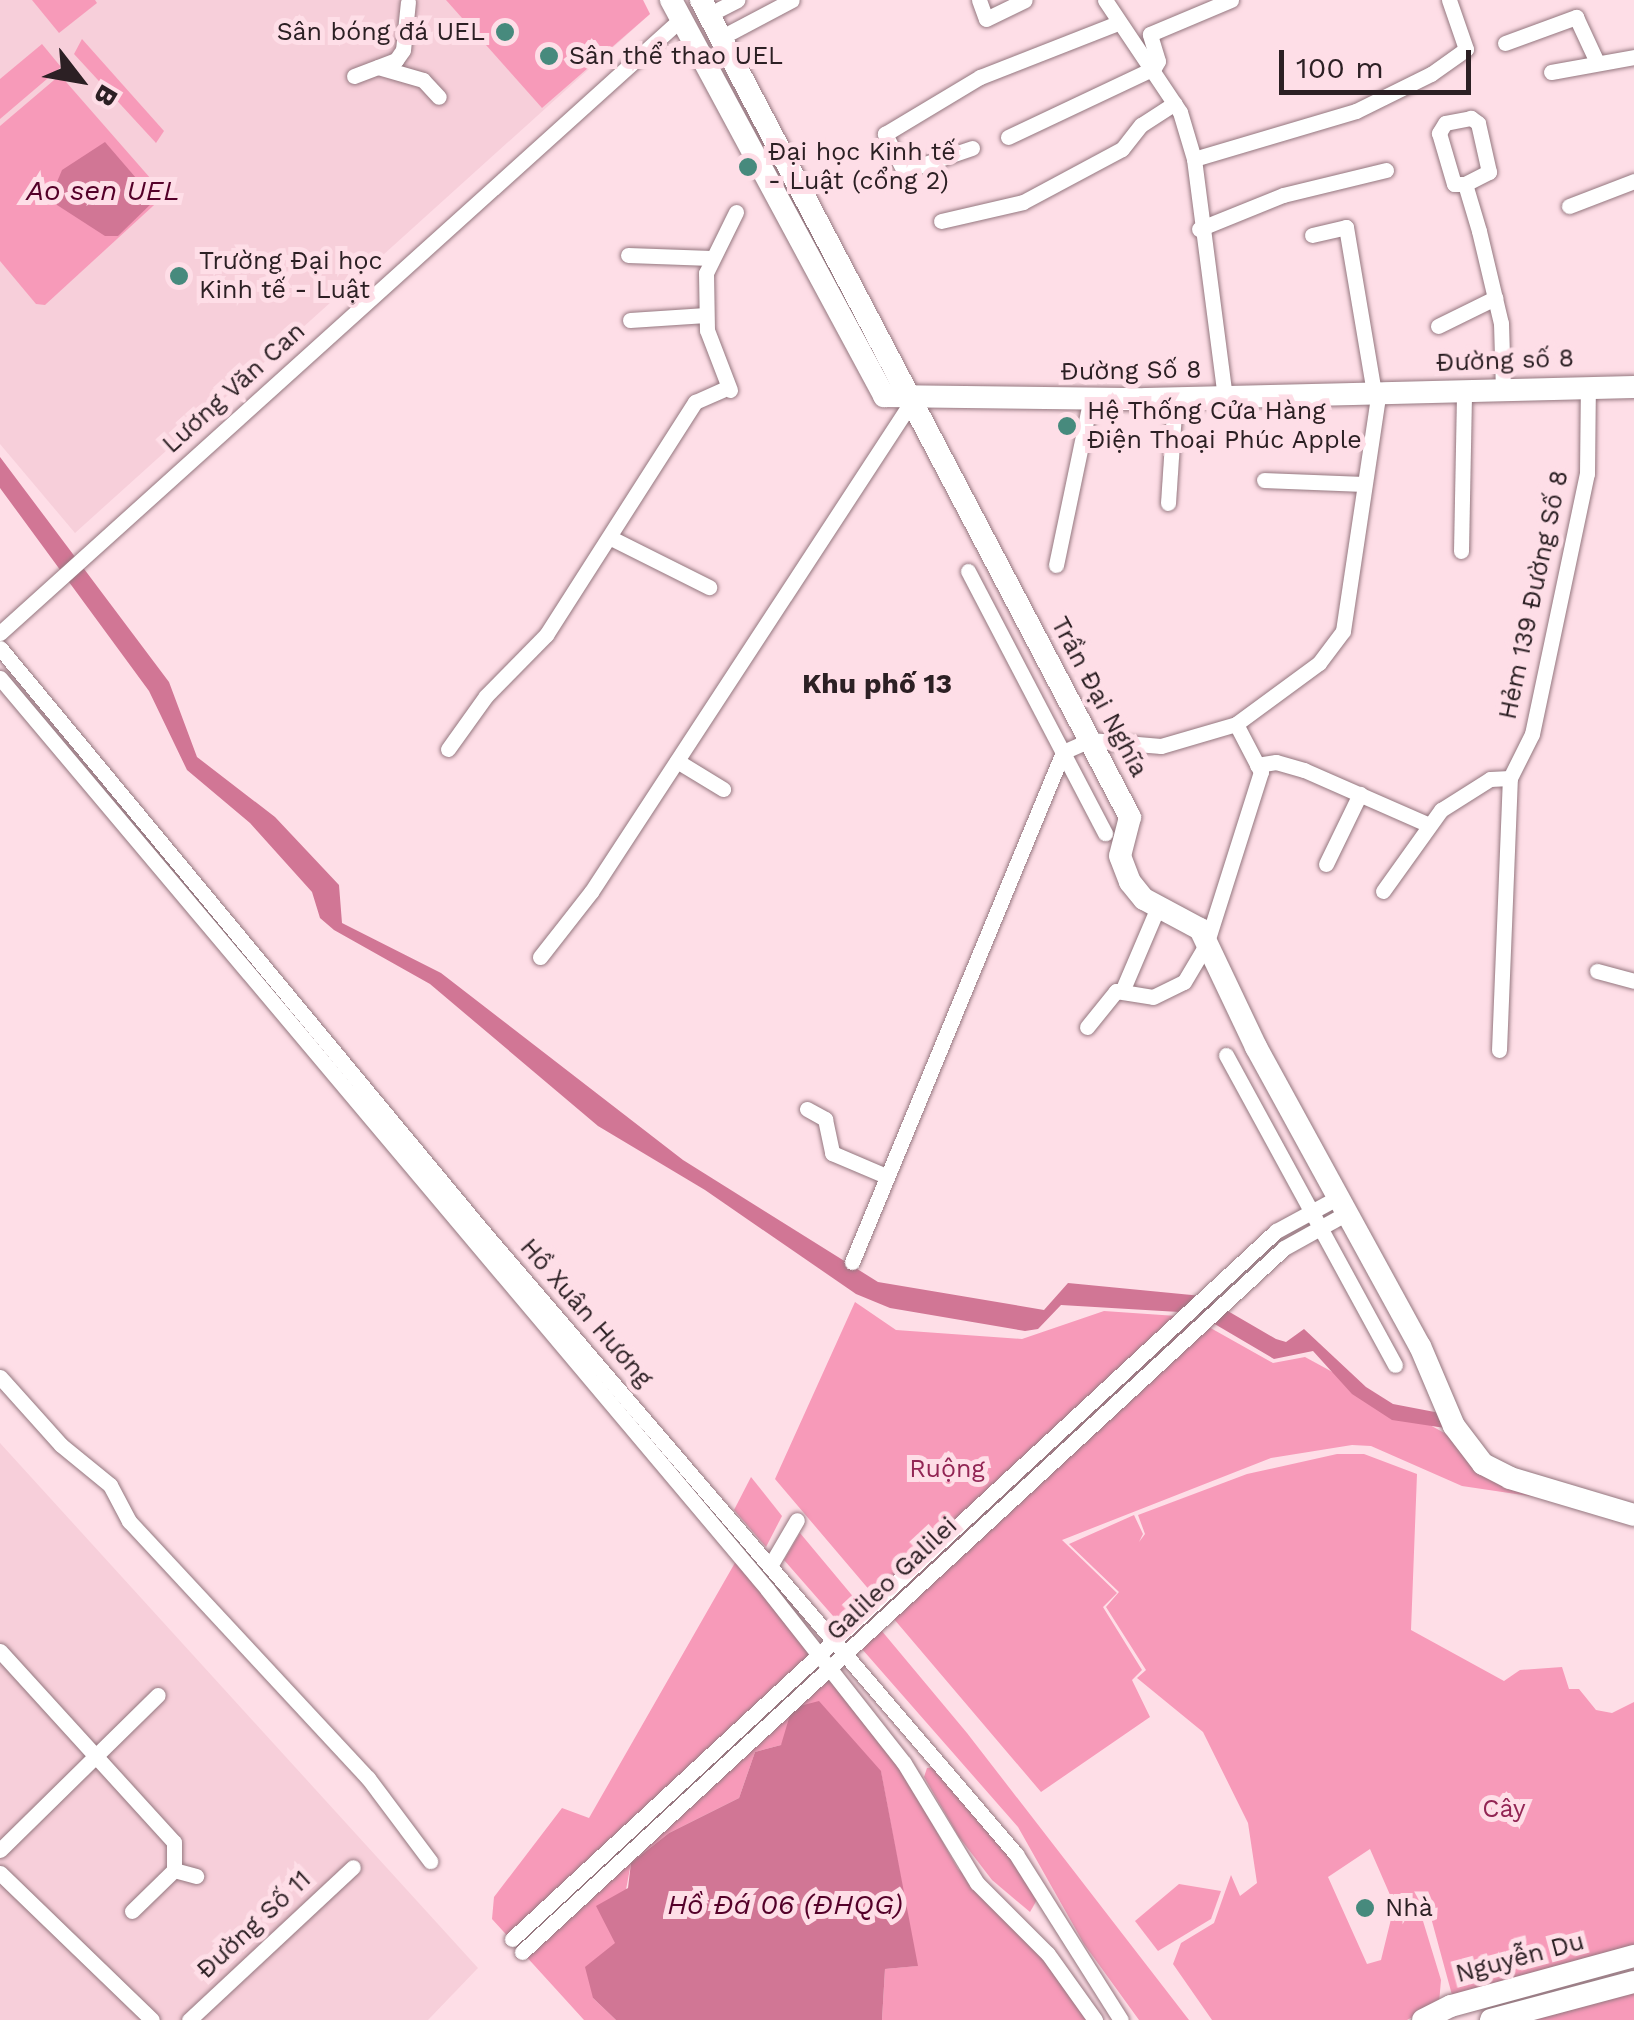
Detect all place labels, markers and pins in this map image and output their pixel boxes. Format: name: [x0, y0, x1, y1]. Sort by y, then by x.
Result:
place label: Sân bóng đá UEL: [276, 17, 485, 47]
marker: Sân bóng đá UEL: [494, 21, 516, 43]
place label: Sân thể thao UEL: [569, 41, 784, 71]
marker: Sân thể thao UEL: [538, 45, 560, 67]
place label: Đại học Kinh tế - Luật (cổng 2): [768, 138, 956, 197]
marker: Đại học Kinh tế - Luật (cổng 2): [737, 156, 759, 178]
place label: Trường Đại học Kinh tế - Luật: [199, 247, 383, 306]
marker: Trường Đại học Kinh tế - Luật: [168, 265, 190, 287]
place label: Hệ Thống Cửa Hàng Điện Thoại Phúc Apple: [1087, 397, 1363, 456]
marker: Hệ Thống Cửa Hàng Điện Thoại Phúc Apple: [1056, 415, 1078, 437]
place label: Nhà: [1385, 1893, 1433, 1923]
marker: Nhà: [1354, 1897, 1376, 1919]

